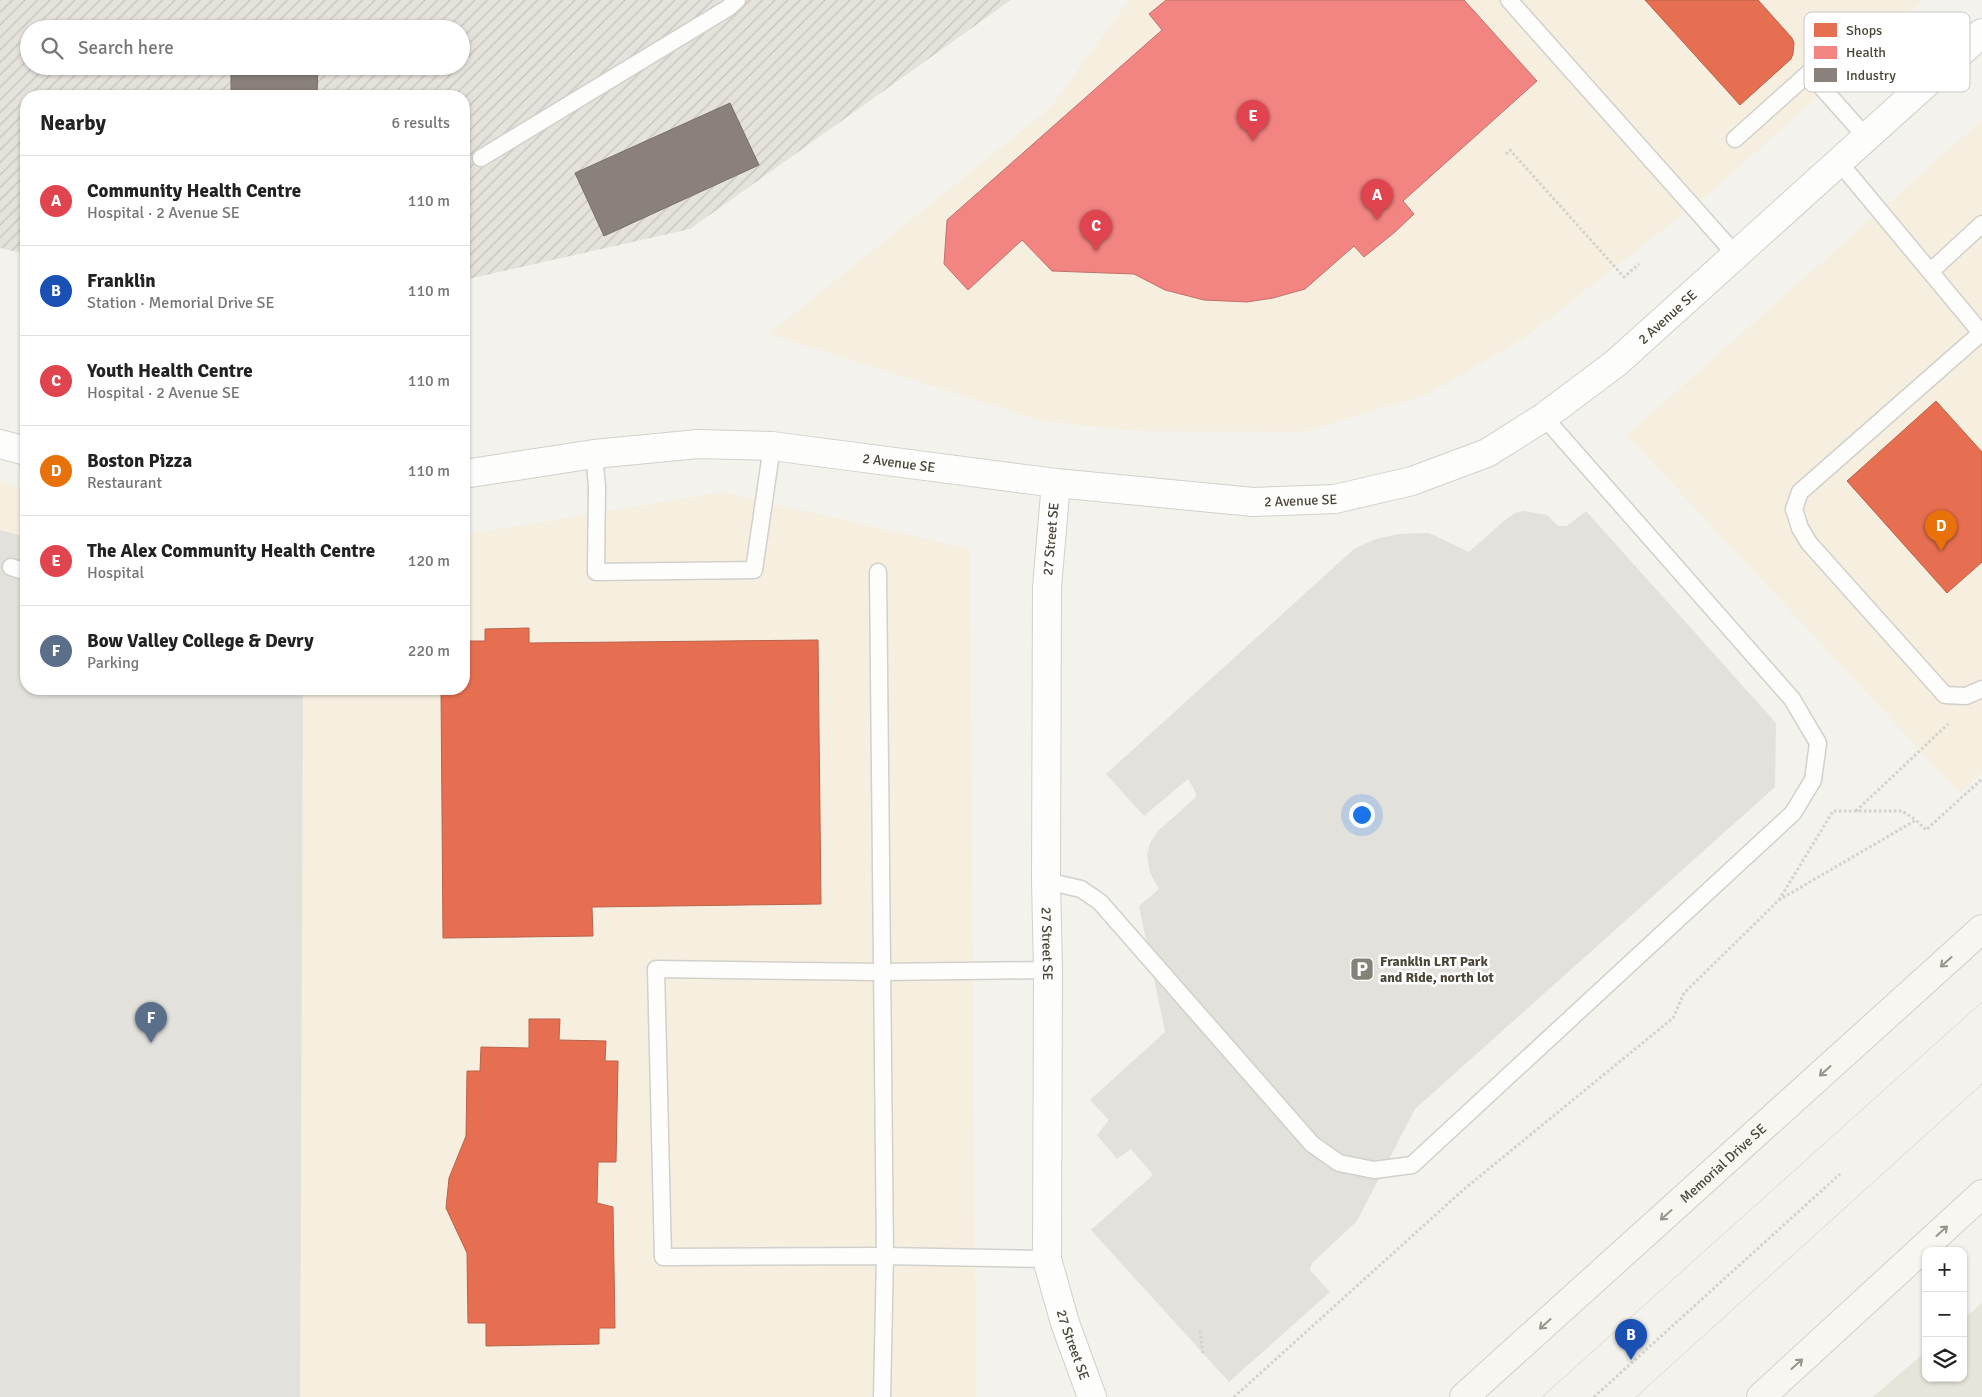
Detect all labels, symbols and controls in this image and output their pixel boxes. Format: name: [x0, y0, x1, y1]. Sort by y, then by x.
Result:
legend: [1804, 12, 1970, 92]
search box: [20, 20, 470, 75]
text: Shops: [1846, 22, 1882, 39]
icon: search: [38, 34, 66, 62]
text: Search here: [78, 36, 174, 60]
text: Health: [1846, 44, 1886, 61]
text: Industry: [1846, 67, 1896, 84]
pin: E: [1237, 100, 1269, 141]
text: Nearby: [40, 110, 106, 136]
text: 6 results: [391, 113, 450, 133]
text: Community Health Centre: [87, 179, 301, 203]
pin: A: [1361, 179, 1393, 220]
text: A: [51, 191, 61, 211]
text: 110 m: [408, 191, 450, 211]
text: Hospital · 2 Avenue SE: [87, 203, 240, 223]
pin: C: [1080, 210, 1112, 251]
text: Franklin: [87, 269, 156, 293]
text: B: [51, 281, 61, 301]
text: 110 m: [408, 281, 450, 301]
street label: 2 Avenue SE: [1634, 286, 1700, 348]
text: Station · Memorial Drive SE: [87, 293, 275, 313]
text: Youth Health Centre: [87, 359, 253, 383]
text: C: [51, 371, 61, 391]
text: 110 m: [408, 371, 450, 391]
text: Hospital · 2 Avenue SE: [87, 383, 240, 403]
text: Boston Pizza: [87, 449, 192, 473]
street label: 2 Avenue SE: [861, 449, 936, 476]
text: D: [51, 461, 61, 481]
text: 110 m: [408, 461, 450, 481]
text: Restaurant: [87, 473, 162, 493]
street label: 2 Avenue SE: [1264, 490, 1338, 510]
street label: 27 Street SE: [1039, 502, 1063, 576]
pin: D: [1925, 510, 1957, 551]
text: The Alex Community Health Centre: [87, 539, 375, 563]
text: E: [51, 551, 61, 571]
text: 120 m: [408, 551, 450, 571]
text: Hospital: [87, 563, 144, 583]
text: Bow Valley College & Devry: [87, 629, 314, 653]
text: F: [52, 641, 60, 661]
text: 220 m: [408, 641, 450, 661]
text: Parking: [87, 653, 139, 673]
your location: [1349, 802, 1375, 828]
street label: 27 Street SE: [1038, 907, 1057, 980]
place label: Franklin LRT Park and Ride, north lot: [1380, 953, 1494, 986]
parking icon: Franklin LRT Park and Ride, north lot: [1349, 956, 1375, 982]
one-way arrow: [1939, 956, 1952, 968]
pin: F: [135, 1002, 167, 1043]
one-way arrow: [1819, 1065, 1832, 1077]
street label: Memorial Drive SE: [1676, 1120, 1770, 1206]
one-way arrow: [1659, 1209, 1672, 1221]
one-way arrow: [1936, 1225, 1949, 1237]
map controls: [1922, 1247, 1967, 1382]
button: +: [1922, 1247, 1967, 1292]
button: −: [1922, 1292, 1967, 1337]
street label: 27 Street SE: [1053, 1308, 1094, 1382]
one-way arrow: [1539, 1318, 1552, 1330]
pin: B: [1615, 1319, 1647, 1360]
button: layers: [1922, 1337, 1967, 1382]
one-way arrow: [1790, 1358, 1803, 1370]

